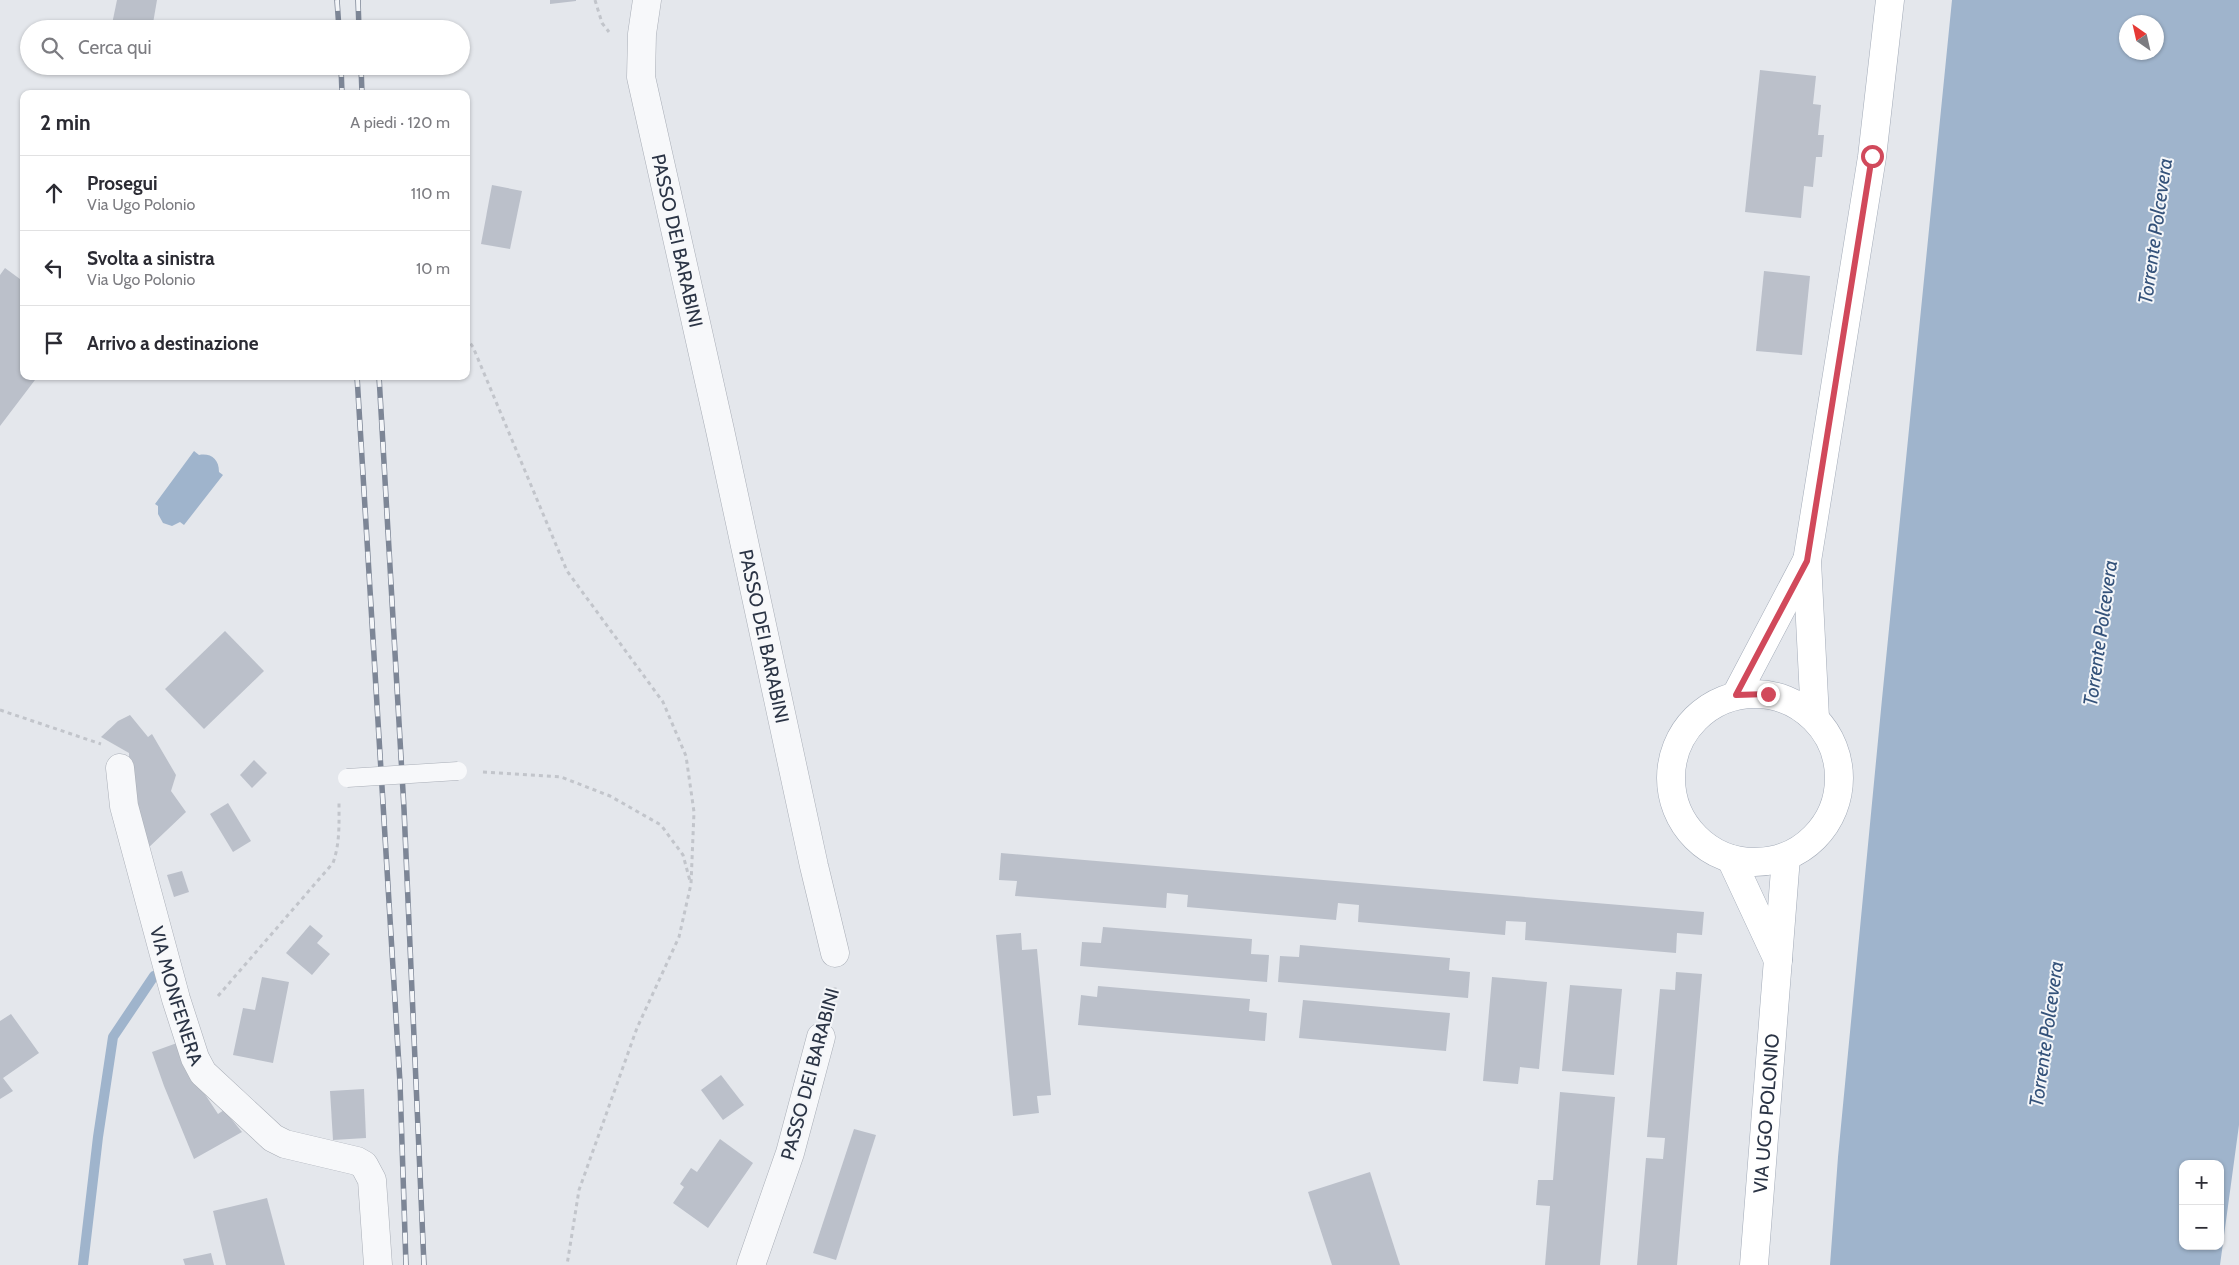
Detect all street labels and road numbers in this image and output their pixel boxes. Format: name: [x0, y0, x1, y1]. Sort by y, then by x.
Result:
street label: PASSO DEI BARABINI: [647, 152, 708, 330]
street label: PASSO DEI BARABINI: [735, 547, 794, 725]
street label: VIA MONFENERA: [145, 924, 208, 1070]
street label: PASSO DEI BARABINI: [776, 986, 844, 1162]
street label: VIA UGO POLONIO: [1748, 1033, 1784, 1194]

